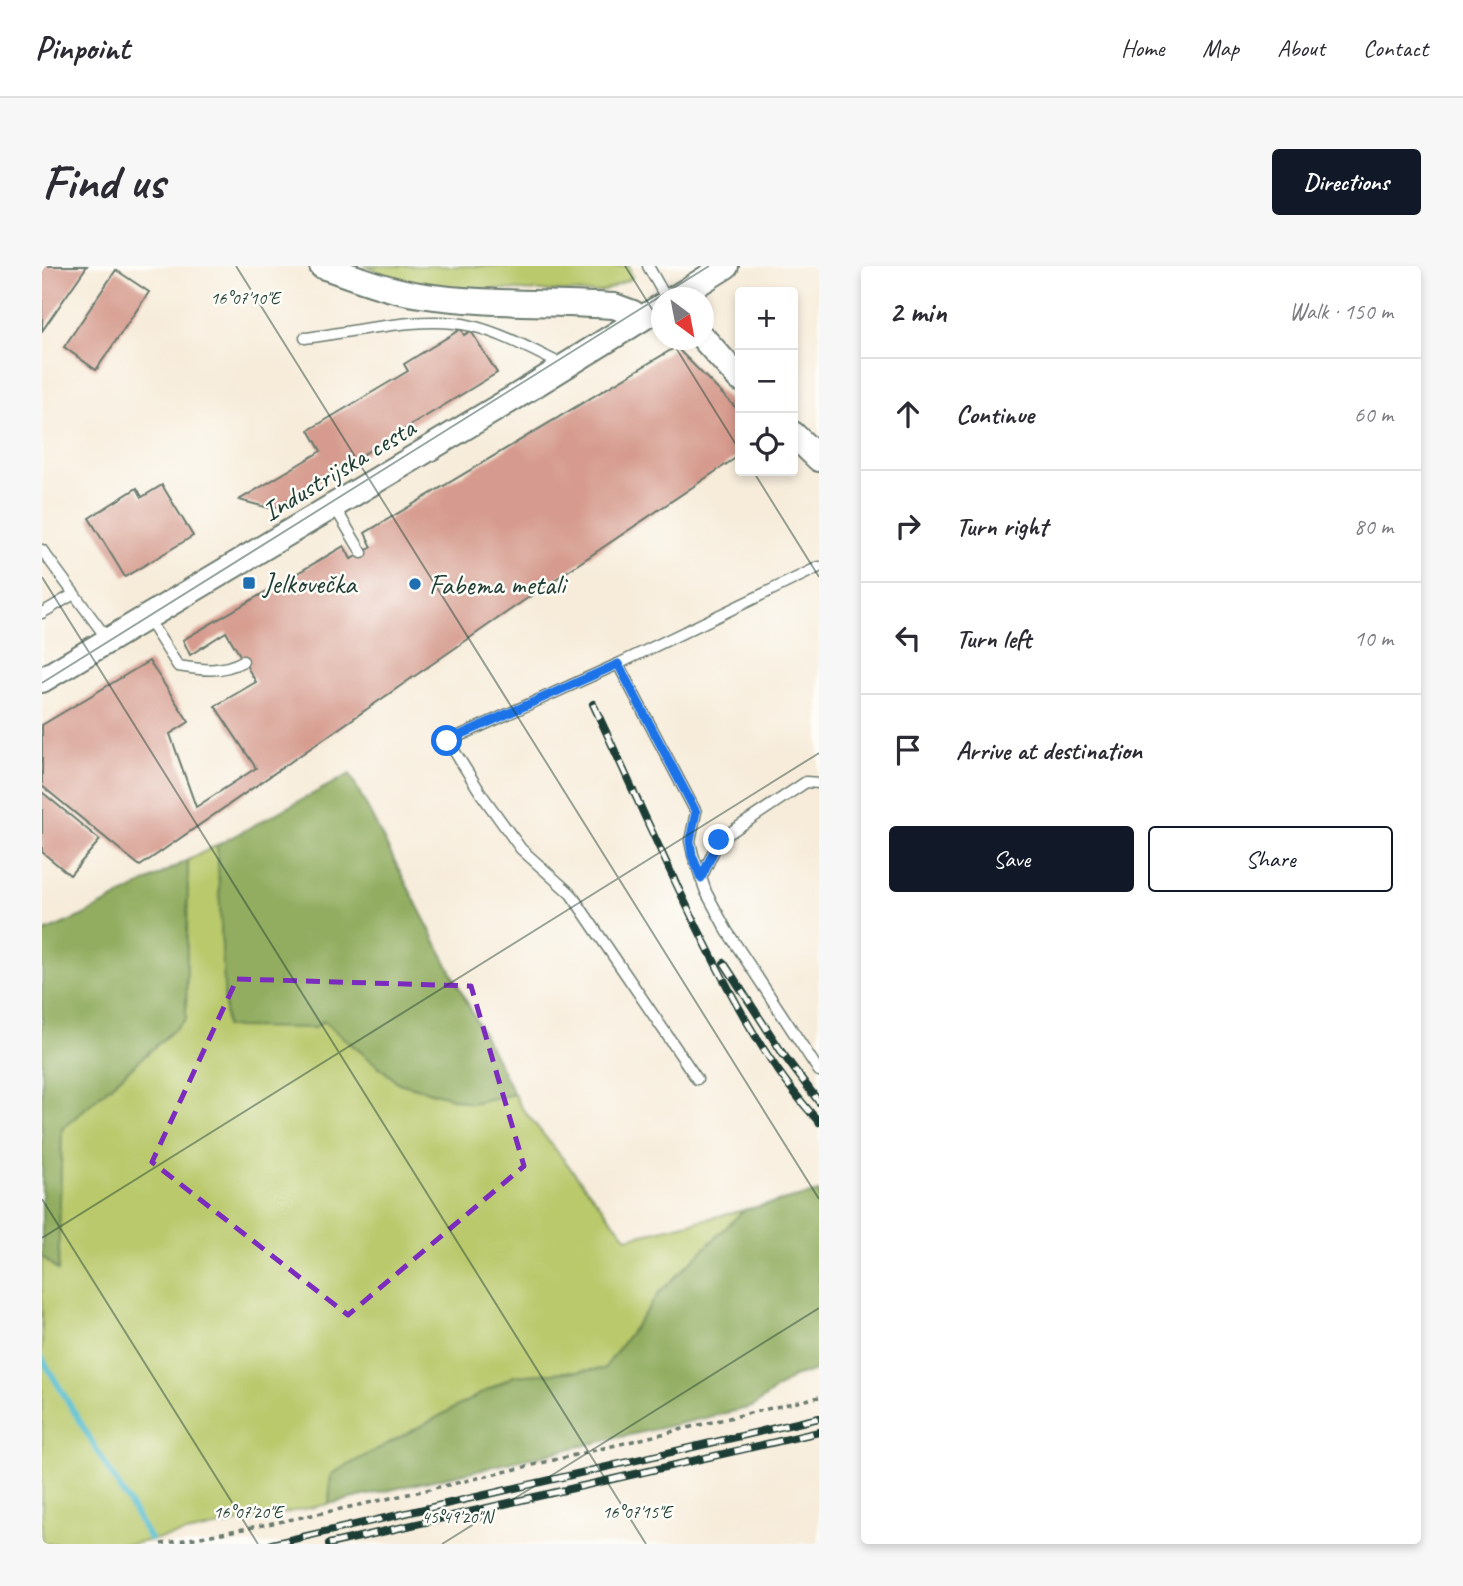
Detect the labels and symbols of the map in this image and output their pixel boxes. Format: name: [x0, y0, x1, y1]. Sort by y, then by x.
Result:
text: 16°07'10"E: [210, 287, 282, 309]
north arrow: [651, 287, 714, 350]
street label: Industrijska cesta: [255, 409, 423, 529]
place label: Jelkovečka: [261, 566, 358, 601]
place label: Fabema metali: [429, 567, 569, 602]
marker: Jelkovečka: [241, 575, 257, 591]
marker: Fabema metali: [407, 576, 423, 592]
route start: [431, 725, 462, 756]
route end: [703, 824, 734, 855]
text: 16°07'20"E: [213, 1501, 285, 1523]
text: 16°07'15"E: [602, 1501, 674, 1523]
text: 45°49'20"N: [422, 1506, 496, 1528]

